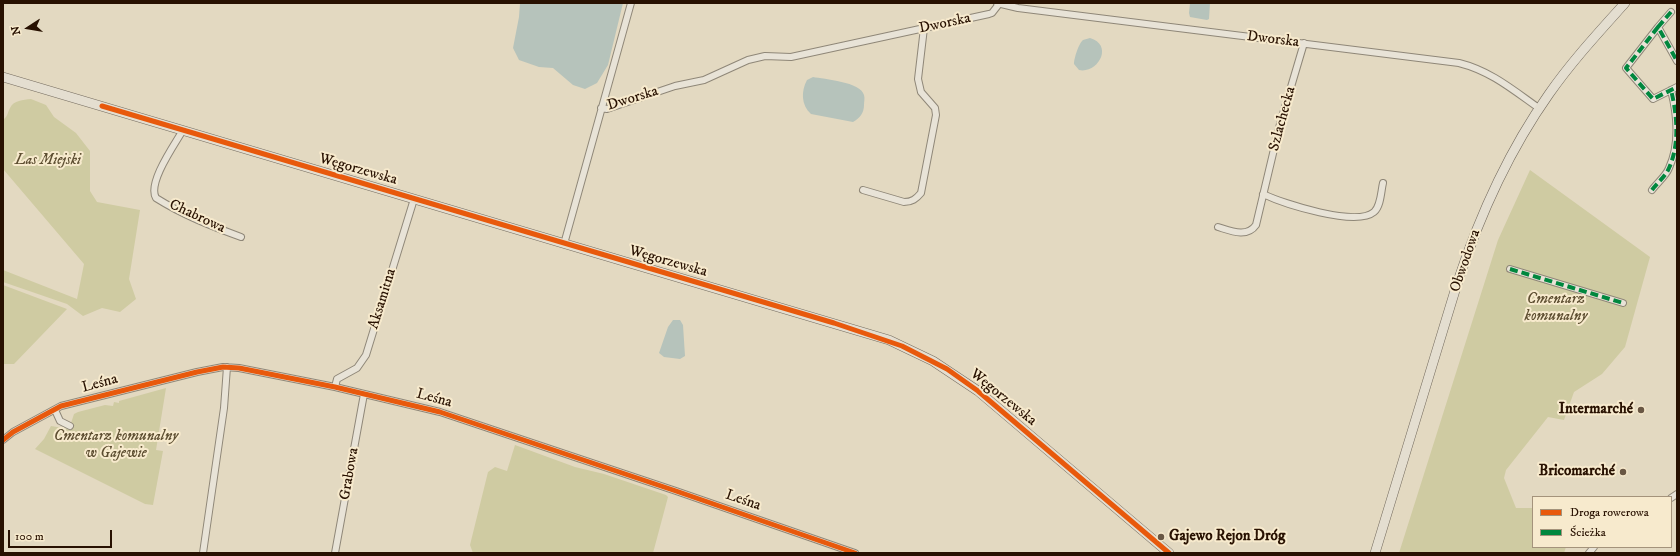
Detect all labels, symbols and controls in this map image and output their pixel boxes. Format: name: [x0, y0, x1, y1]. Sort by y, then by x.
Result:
north arrow: [8, 8, 48, 48]
street label: Dworska: [918, 10, 972, 38]
text: N: [8, 25, 24, 36]
street label: Dworska: [1246, 28, 1300, 52]
street label: Dworska: [605, 83, 661, 115]
street label: Szlachecka: [1266, 85, 1300, 153]
street label: Węgorzewska: [317, 150, 399, 190]
park label: Las Miejski: [15, 152, 81, 170]
street label: Chabrowa: [166, 196, 228, 238]
street label: Obwodowa: [1447, 227, 1485, 295]
street label: Węgorzewska: [627, 242, 709, 282]
street label: Aksamitna: [365, 267, 401, 331]
park label: Cmentarz komunalny: [1525, 291, 1587, 326]
street label: Węgorzewska: [966, 366, 1040, 430]
street label: Leśna: [80, 371, 120, 397]
street label: Leśna: [414, 386, 454, 412]
place label: Intermarché: [1559, 401, 1633, 419]
marker: Intermarché: [1636, 405, 1646, 415]
park label: Cmentarz komunalny w Gajewie: [54, 428, 178, 463]
street label: Grabowa: [337, 446, 363, 502]
place label: Bricomarché: [1539, 463, 1615, 481]
marker: Bricomarché: [1618, 467, 1628, 477]
street label: Leśna: [723, 487, 763, 515]
legend: [1532, 496, 1672, 548]
text: Droga rowerowa: [1570, 505, 1649, 520]
scale bar: [10, 522, 114, 548]
text: Ścieżka: [1570, 525, 1606, 540]
place label: Gajewo Rejon Dróg: [1169, 528, 1285, 546]
text: 100 m: [15, 529, 44, 544]
marker: Gajewo Rejon Dróg: [1156, 532, 1166, 542]

